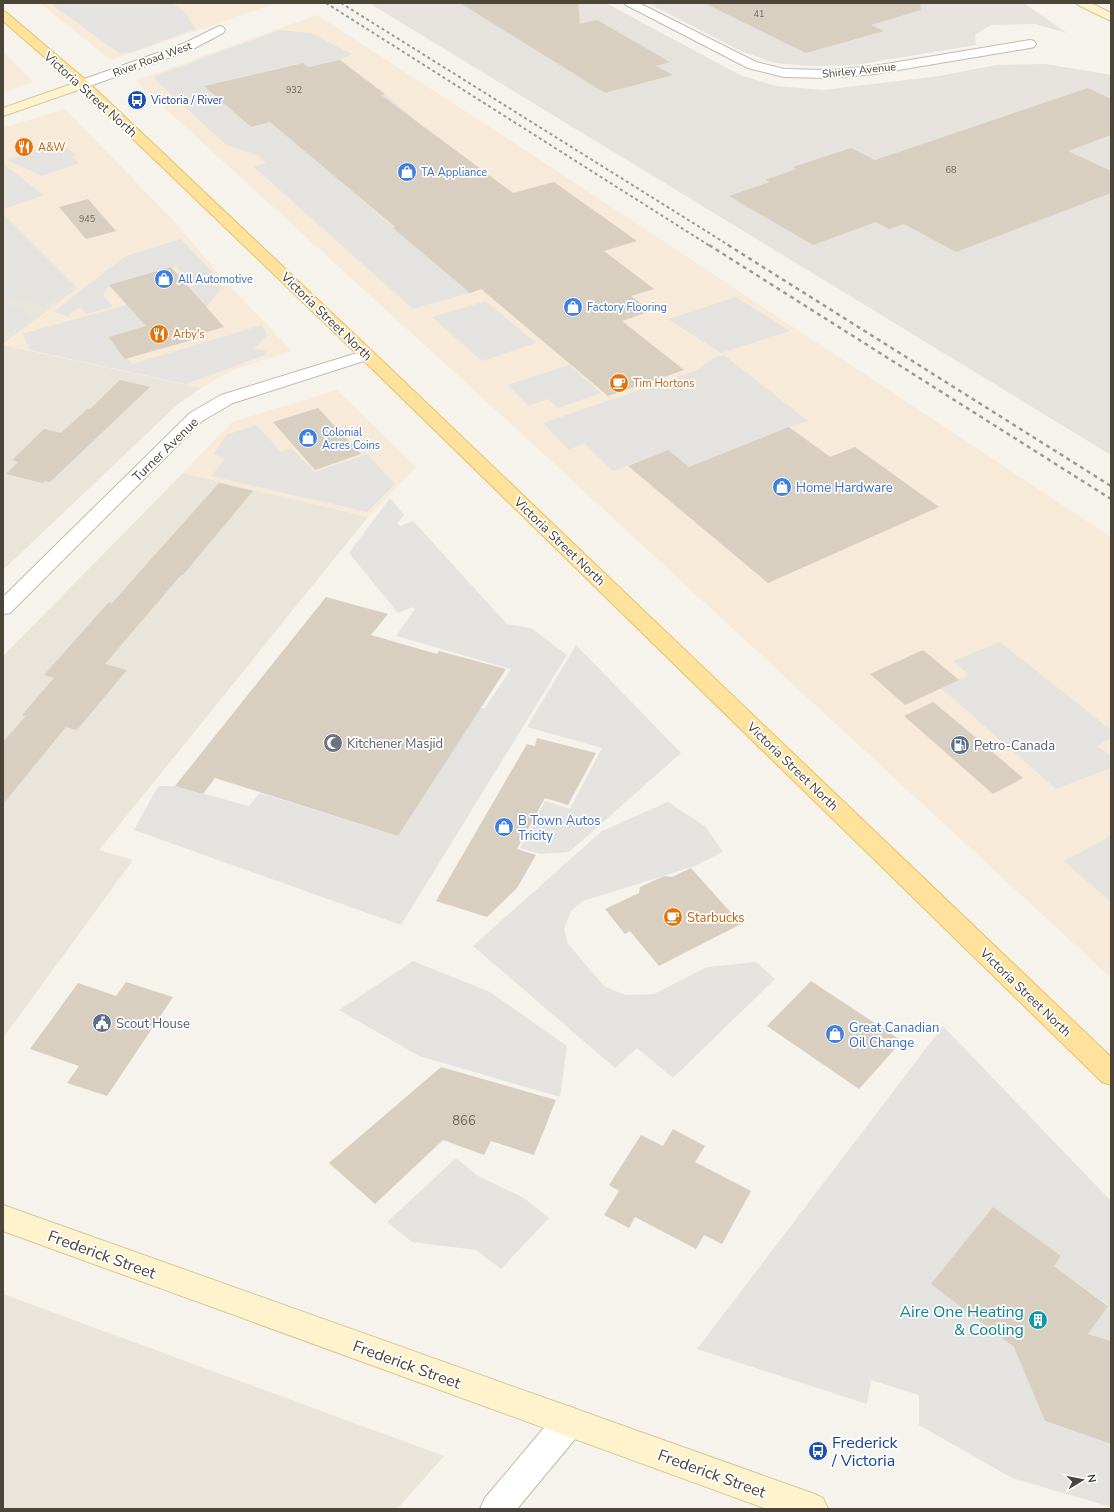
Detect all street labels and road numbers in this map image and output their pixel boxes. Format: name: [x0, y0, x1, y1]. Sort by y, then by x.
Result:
street label: River Road West: [111, 38, 194, 81]
street label: Victoria Street North: [39, 47, 141, 142]
street label: Shirley Avenue: [821, 59, 897, 82]
street label: Victoria Street North: [276, 268, 376, 365]
street label: Turner Avenue: [129, 414, 203, 486]
street label: Victoria Street North: [509, 493, 609, 590]
street label: Victoria Street North: [742, 718, 842, 815]
street label: Victoria Street North: [975, 944, 1075, 1041]
street label: Frederick Street: [45, 1225, 159, 1285]
street label: Frederick Street: [350, 1335, 464, 1395]
street label: Frederick Street: [655, 1444, 769, 1504]

